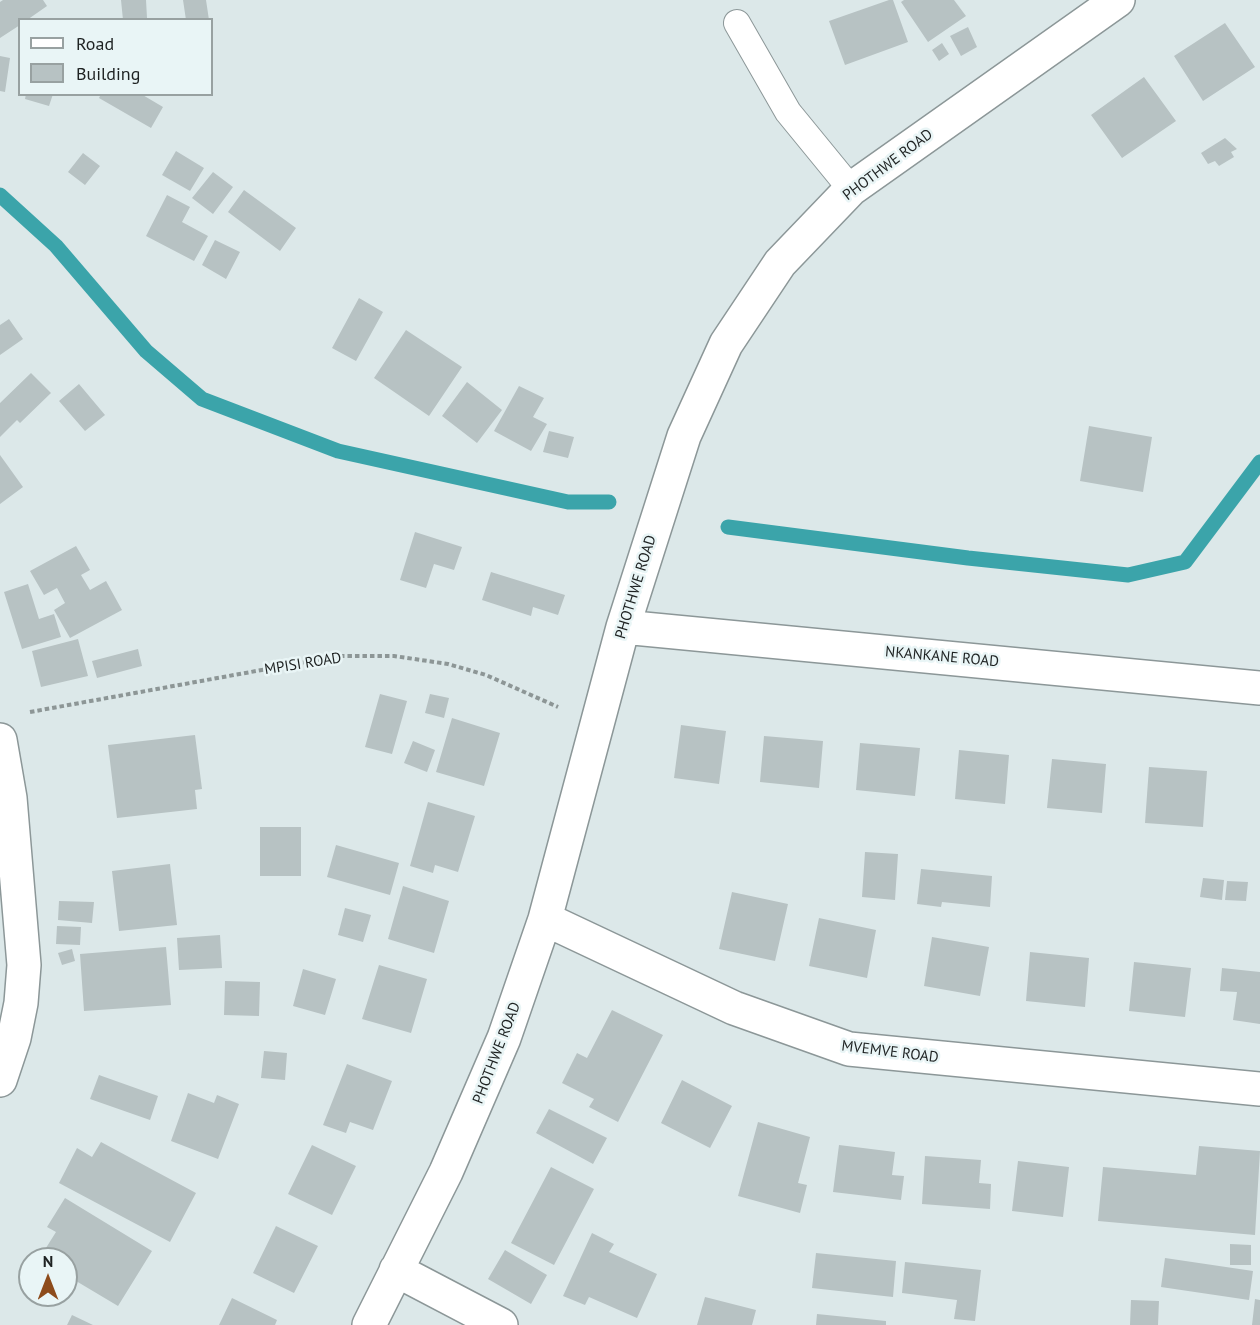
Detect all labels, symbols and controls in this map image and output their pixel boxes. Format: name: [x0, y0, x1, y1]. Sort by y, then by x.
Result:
legend: [18, 18, 213, 96]
text: Road: [76, 32, 114, 55]
text: Building: [76, 62, 140, 85]
street label: PHOTHWE ROAD: [840, 125, 936, 205]
street label: PHOTHWE ROAD: [612, 533, 660, 641]
street label: NKANKANE ROAD: [884, 643, 1000, 671]
street label: MPISI ROAD: [263, 649, 343, 679]
street label: PHOTHWE ROAD: [469, 1000, 525, 1106]
street label: MVEMVE ROAD: [840, 1037, 940, 1067]
north arrow: [18, 1247, 78, 1307]
text: N: [43, 1251, 53, 1271]

